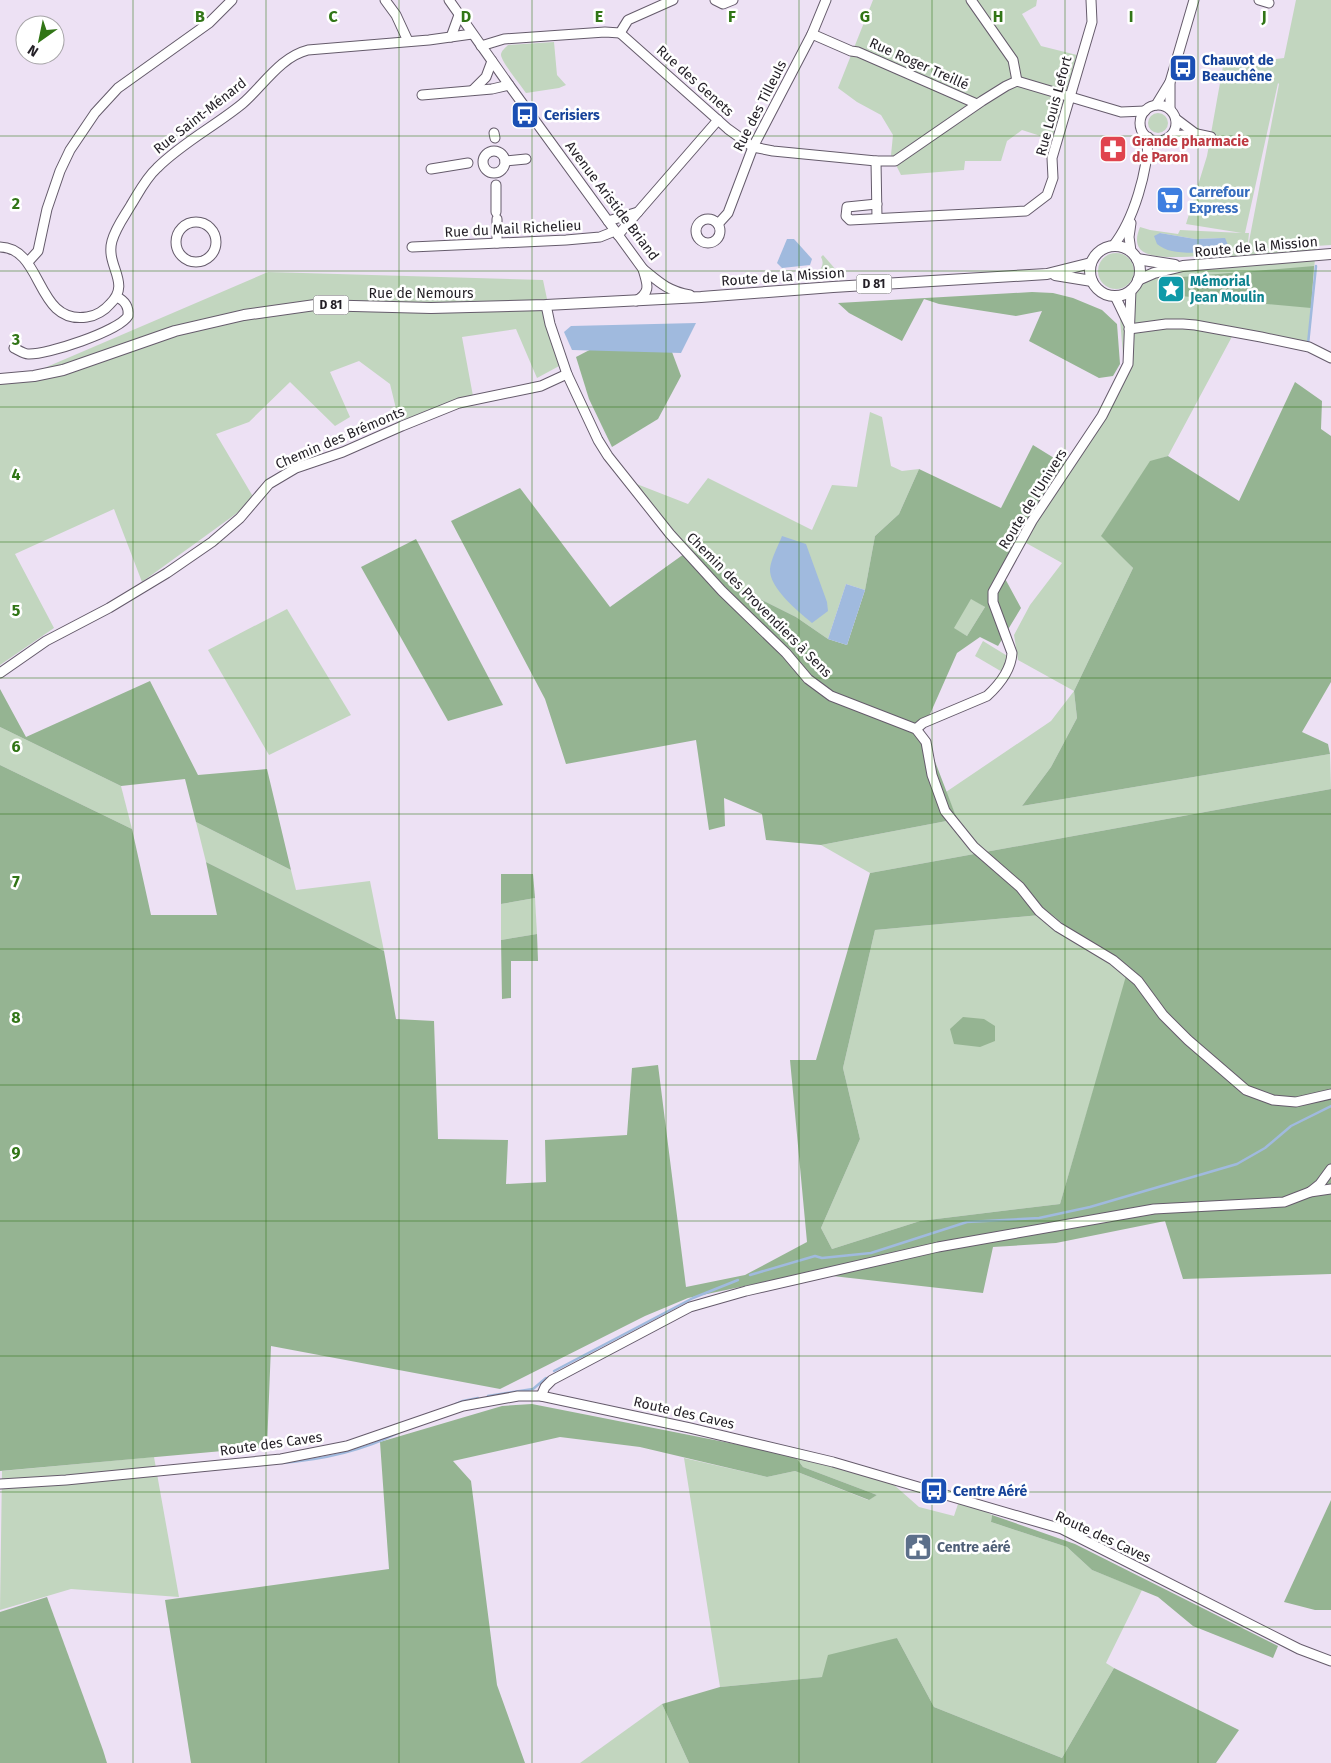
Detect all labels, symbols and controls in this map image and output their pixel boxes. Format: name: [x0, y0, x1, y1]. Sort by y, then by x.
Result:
text: B: [195, 7, 205, 26]
text: C: [328, 7, 338, 26]
text: D: [461, 7, 471, 26]
text: E: [595, 7, 603, 26]
text: F: [728, 7, 736, 26]
text: G: [860, 7, 870, 26]
text: H: [993, 7, 1003, 26]
text: I: [1129, 7, 1133, 26]
text: J: [1260, 7, 1267, 26]
north arrow: [15, 15, 65, 65]
street label: Rue Roger Treillé: [867, 34, 971, 94]
text: N: [25, 41, 42, 60]
street label: Rue des Genets: [653, 42, 737, 120]
place label: Chauvot de Beauchêne: [1202, 52, 1274, 85]
street label: Rue Louis Lefort: [1033, 53, 1076, 158]
bus stop icon: Chauvot de Beauchêne: [1168, 53, 1198, 83]
street label: Rue des Tilleuls: [730, 57, 790, 154]
street label: Rue Saint-Ménard: [150, 74, 250, 158]
bus stop icon: Cerisiers: [510, 100, 540, 130]
place label: Cerisiers: [544, 107, 600, 124]
place label: Grande pharmacie de Paron: [1132, 133, 1249, 166]
pharmacy icon: Grande pharmacie de Paron: [1098, 134, 1128, 164]
street label: Avenue Aristide Briand: [562, 138, 662, 264]
place label: Carrefour Express: [1189, 184, 1250, 217]
supermarket icon: Carrefour Express: [1155, 185, 1185, 215]
text: 2: [12, 194, 20, 213]
street label: Rue du Mail Richelieu: [444, 217, 582, 241]
street label: Route de la Mission: [1194, 233, 1318, 261]
street label: Route de la Mission: [721, 264, 845, 290]
place label: Mémorial Jean Moulin: [1189, 273, 1264, 306]
road number: D 81: [856, 274, 892, 294]
place icon: Mémorial Jean Moulin: [1156, 274, 1186, 304]
street label: Rue de Nemours: [369, 285, 474, 302]
road number: D 81: [314, 296, 348, 314]
text: 3: [11, 330, 20, 349]
street label: Chemin des Brémonts: [273, 403, 408, 473]
street label: Route de l'Univers: [995, 445, 1071, 552]
text: 4: [11, 465, 21, 484]
street label: Chemin des Provendiers à Sens: [683, 529, 835, 681]
text: 5: [12, 601, 21, 620]
text: 6: [11, 737, 21, 756]
text: 7: [12, 872, 20, 891]
text: 8: [11, 1008, 21, 1027]
text: 9: [12, 1143, 21, 1162]
street label: Route des Caves: [632, 1393, 737, 1433]
street label: Route des Caves: [219, 1428, 324, 1460]
bus stop icon: Centre Aéré: [919, 1476, 949, 1506]
place label: Centre Aéré: [953, 1483, 1027, 1500]
street label: Route des Caves: [1053, 1508, 1154, 1567]
public building icon: Centre aéré: [903, 1532, 933, 1562]
place label: Centre aéré: [937, 1539, 1011, 1556]

